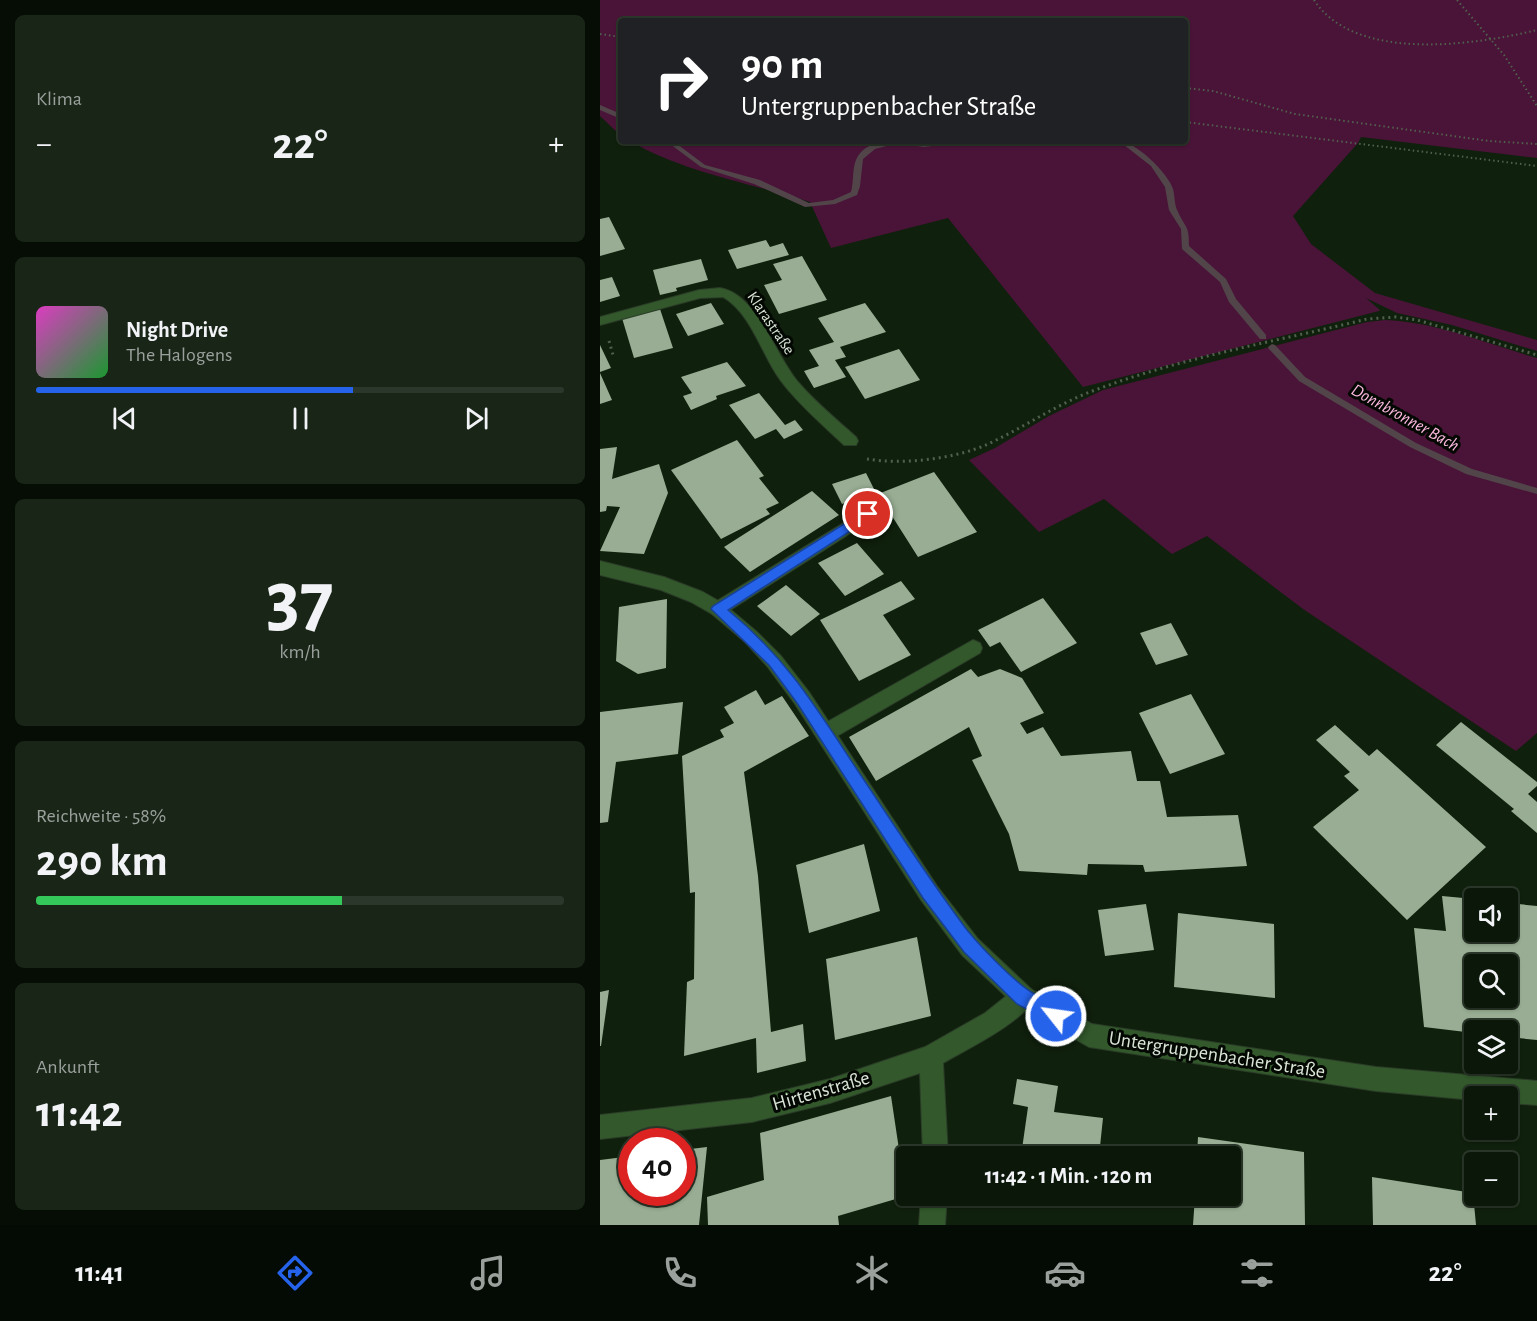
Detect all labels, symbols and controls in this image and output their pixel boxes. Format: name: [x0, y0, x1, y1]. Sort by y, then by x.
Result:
icon: right: [642, 42, 720, 120]
text: 90 m: [741, 44, 823, 86]
text: Klima: [36, 89, 82, 109]
text: Untergruppenbacher Straße: [741, 93, 1036, 120]
text: 22°: [272, 122, 328, 167]
text: −: [36, 128, 52, 161]
text: +: [548, 128, 564, 161]
street label: Klarastraße: [744, 289, 798, 357]
text: Night Drive: [126, 319, 228, 341]
text: The Halogens: [126, 345, 232, 365]
water label: Donnbronner Bach: [1348, 381, 1462, 455]
icon: previous: [108, 402, 141, 435]
icon: pause: [284, 402, 317, 435]
icon: next: [460, 402, 493, 435]
pin: [842, 488, 893, 539]
icon: arrive: [851, 497, 884, 530]
text: 37: [266, 562, 334, 640]
text: km/h: [279, 642, 321, 662]
text: Reichweite · 58%: [36, 806, 166, 826]
text: 290 km: [36, 839, 168, 884]
map controls: [1464, 888, 1518, 1206]
button: sound: [1464, 888, 1518, 942]
button: search: [1464, 954, 1518, 1008]
position arrow: [1024, 984, 1088, 1048]
button: layers: [1464, 1020, 1518, 1074]
street label: Untergruppenbacher Straße: [1107, 1028, 1327, 1082]
text: Ankunft: [36, 1057, 100, 1077]
street label: Hirtenstraße: [770, 1068, 872, 1114]
button: +: [1464, 1086, 1518, 1140]
text: 11:42: [36, 1090, 123, 1135]
speed limit sign: 40: [618, 1128, 696, 1206]
button: −: [1464, 1152, 1518, 1206]
text: 11:42 · 1 Min. · 120 m: [985, 1165, 1152, 1187]
icon: directions: [274, 1252, 316, 1294]
icon: music: [467, 1252, 509, 1294]
icon: phone: [659, 1252, 701, 1294]
icon: climate: [851, 1252, 893, 1294]
icon: car: [1044, 1252, 1086, 1294]
icon: filters: [1236, 1252, 1278, 1294]
text: 11:41: [75, 1259, 124, 1286]
text: 22°: [1428, 1259, 1462, 1286]

